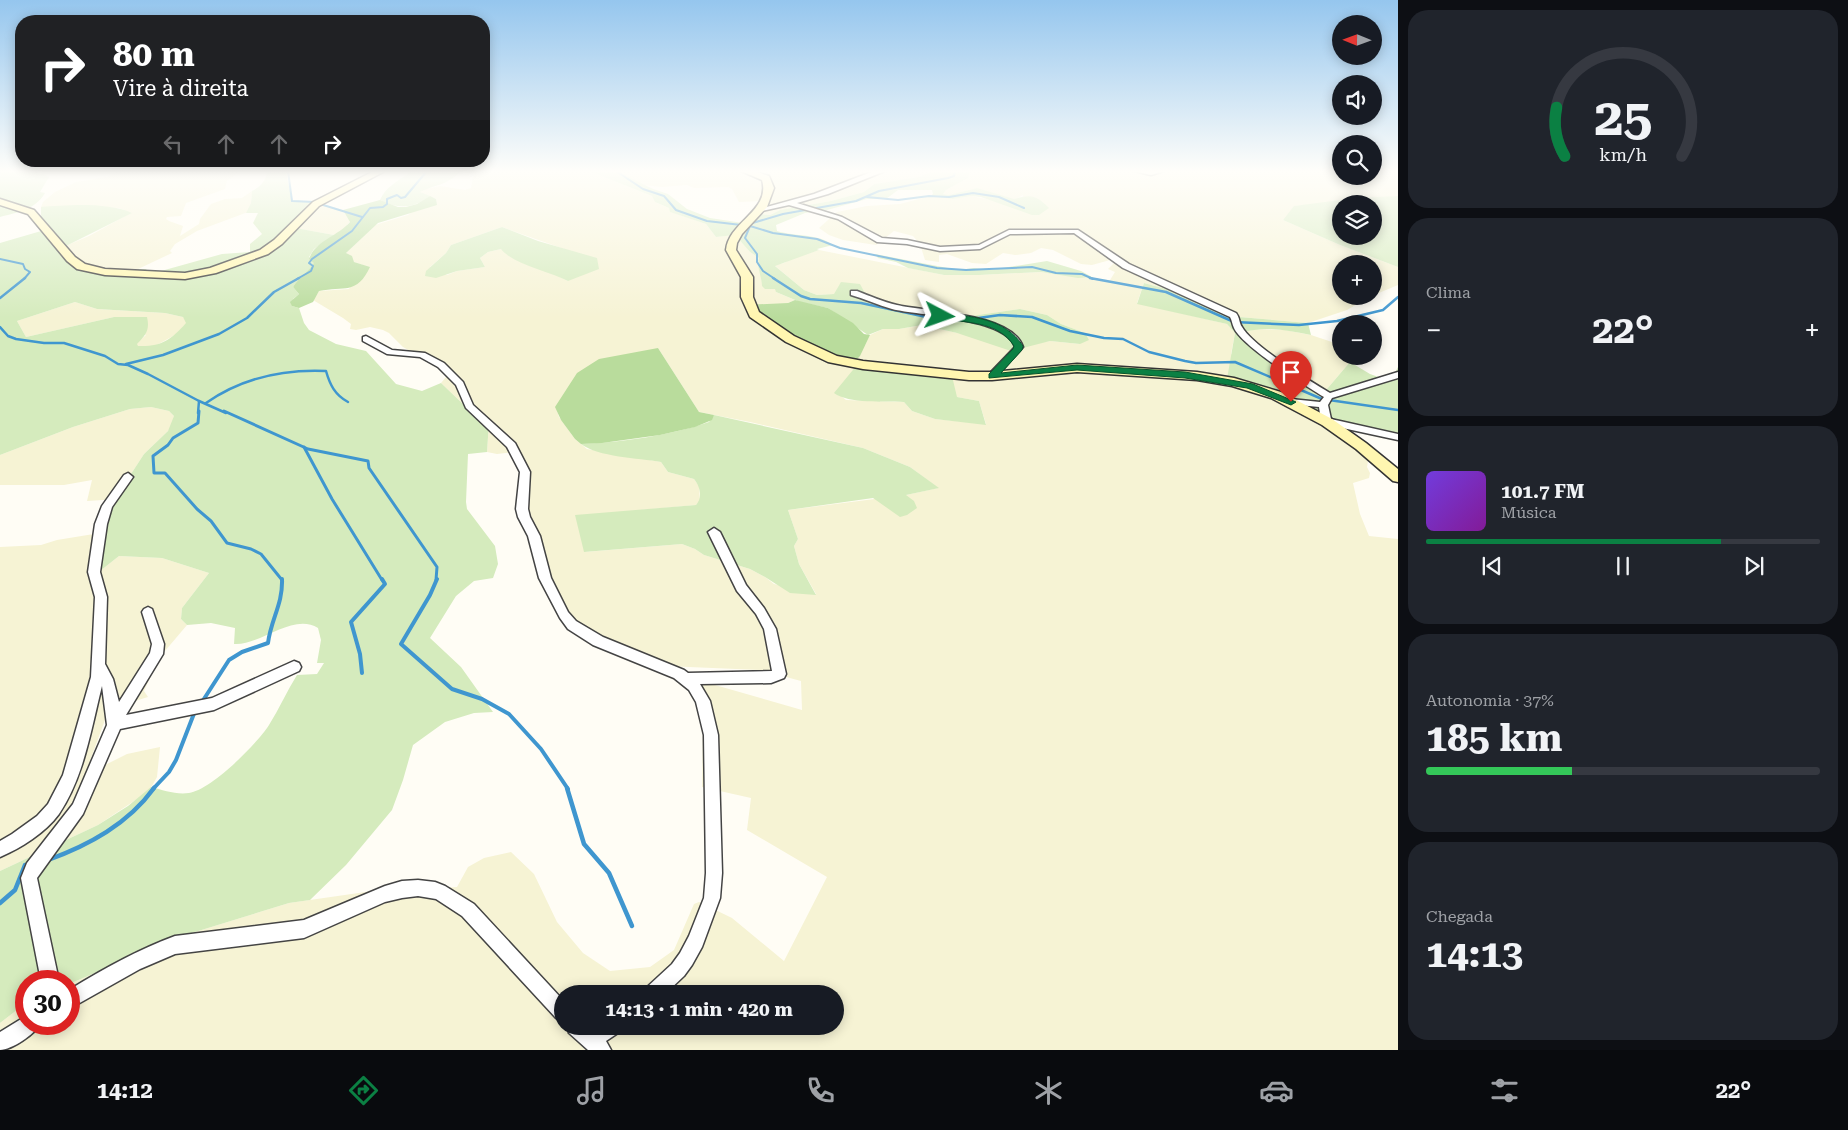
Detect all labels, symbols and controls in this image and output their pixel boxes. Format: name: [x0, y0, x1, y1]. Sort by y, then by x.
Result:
north arrow: [1332, 15, 1382, 65]
map controls: [1332, 15, 1382, 365]
text: 80 m: [113, 34, 195, 75]
icon: right: [30, 35, 95, 100]
button: sound: [1332, 75, 1382, 125]
text: Vire à direita: [113, 76, 248, 101]
text: 25: [1594, 87, 1652, 148]
icon: left: [159, 130, 187, 158]
icon: ahead: [212, 130, 240, 158]
icon: ahead: [265, 130, 293, 158]
icon: right: [318, 130, 346, 158]
button: search: [1332, 135, 1382, 185]
text: km/h: [1599, 144, 1647, 165]
button: layers: [1332, 195, 1382, 245]
button: +: [1332, 255, 1382, 305]
text: Clima: [1426, 283, 1471, 302]
position arrow: [913, 289, 965, 341]
text: 22°: [1592, 308, 1654, 352]
text: −: [1426, 314, 1442, 347]
text: +: [1804, 314, 1820, 347]
button: −: [1332, 315, 1382, 365]
pin: [1270, 351, 1312, 402]
icon: arrive: [1277, 358, 1305, 386]
text: 101.7 FM: [1501, 480, 1584, 503]
text: Música: [1501, 503, 1556, 522]
icon: previous: [1478, 552, 1506, 580]
icon: pause: [1609, 552, 1637, 580]
icon: next: [1740, 552, 1768, 580]
text: Autonomia · 37%: [1426, 691, 1554, 710]
text: 185 km: [1426, 716, 1562, 760]
text: Chegada: [1426, 907, 1493, 926]
text: 14:13: [1426, 932, 1523, 976]
speed limit sign: 30: [15, 970, 80, 1035]
text: 14:13 · 1 min · 420 m: [605, 998, 793, 1021]
icon: directions: [346, 1073, 381, 1108]
icon: music: [574, 1073, 609, 1108]
icon: phone: [803, 1073, 838, 1108]
icon: climate: [1031, 1073, 1066, 1108]
icon: car: [1259, 1073, 1294, 1108]
icon: filters: [1487, 1073, 1522, 1108]
text: 14:12: [97, 1078, 153, 1103]
text: 22°: [1716, 1078, 1751, 1103]

